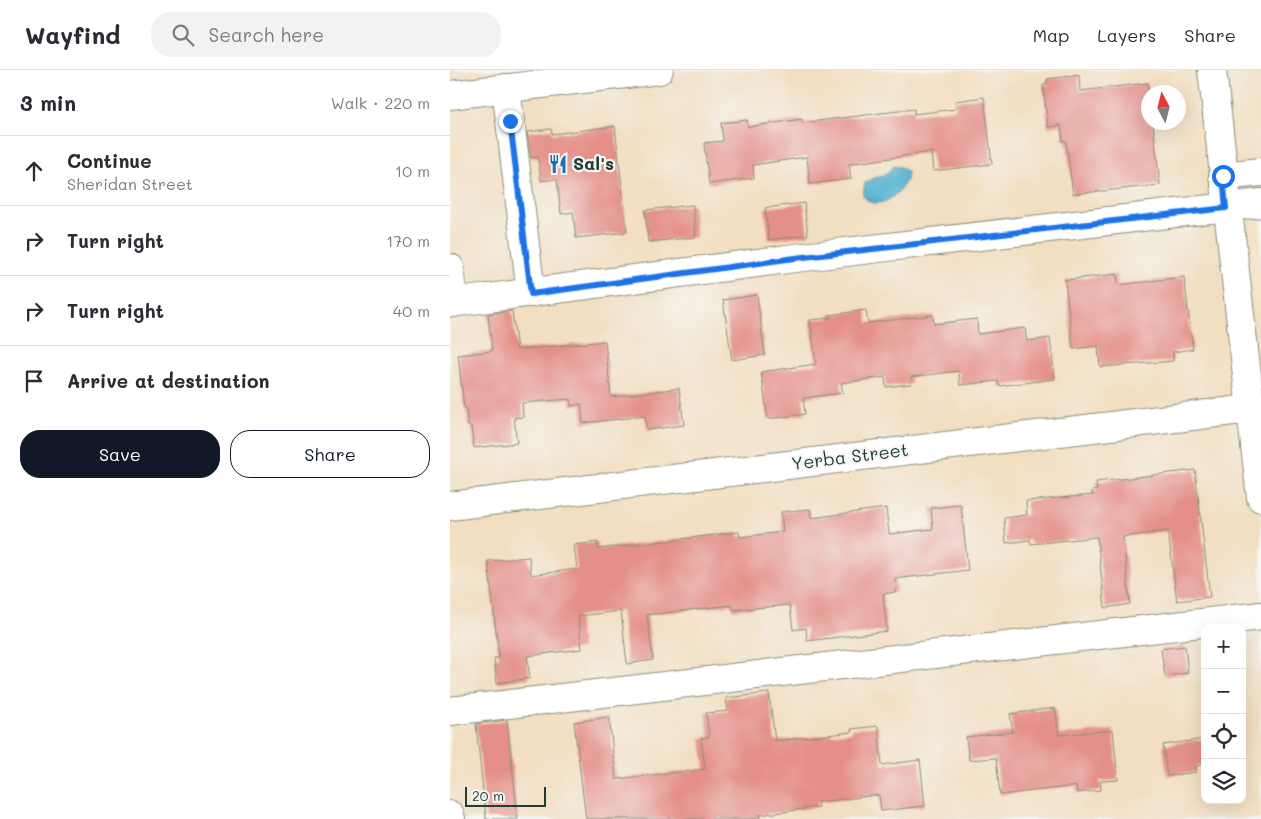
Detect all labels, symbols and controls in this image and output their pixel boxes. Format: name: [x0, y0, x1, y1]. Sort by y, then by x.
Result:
search box: [151, 12, 501, 57]
text: Wayfind: [25, 19, 121, 50]
icon: search: [169, 21, 197, 49]
text: Search here: [209, 22, 324, 47]
text: Map: [1033, 23, 1069, 47]
text: Layers: [1097, 23, 1156, 47]
text: Share: [1184, 23, 1236, 47]
north arrow: [1141, 85, 1186, 130]
text: 3 min: [20, 89, 76, 116]
text: Walk · 220 m: [331, 92, 430, 113]
route end: [499, 110, 522, 133]
text: Continue: [67, 148, 152, 173]
place label: Sal's: [573, 151, 614, 175]
restaurant icon: Sal's: [547, 153, 569, 175]
icon: ahead: [20, 157, 48, 185]
text: 10 m: [395, 160, 430, 181]
route start: [1212, 165, 1235, 188]
text: Sheridan Street: [67, 173, 193, 194]
icon: right: [20, 227, 48, 255]
text: Turn right: [67, 228, 164, 253]
text: 170 m: [386, 230, 430, 251]
icon: right: [20, 297, 48, 325]
text: Turn right: [67, 298, 164, 323]
text: 40 m: [393, 300, 430, 321]
icon: arrive: [20, 367, 48, 395]
text: Arrive at destination: [67, 368, 270, 393]
button: Save: [20, 430, 220, 478]
button: Share: [230, 430, 430, 478]
street label: Yerba Street: [790, 437, 910, 475]
map controls: [1201, 624, 1246, 804]
button: +: [1201, 624, 1246, 669]
button: −: [1201, 669, 1246, 714]
button: locate: [1201, 714, 1246, 759]
button: layers: [1201, 759, 1246, 804]
scale bar: [465, 784, 546, 807]
text: 20 m: [472, 786, 504, 805]

